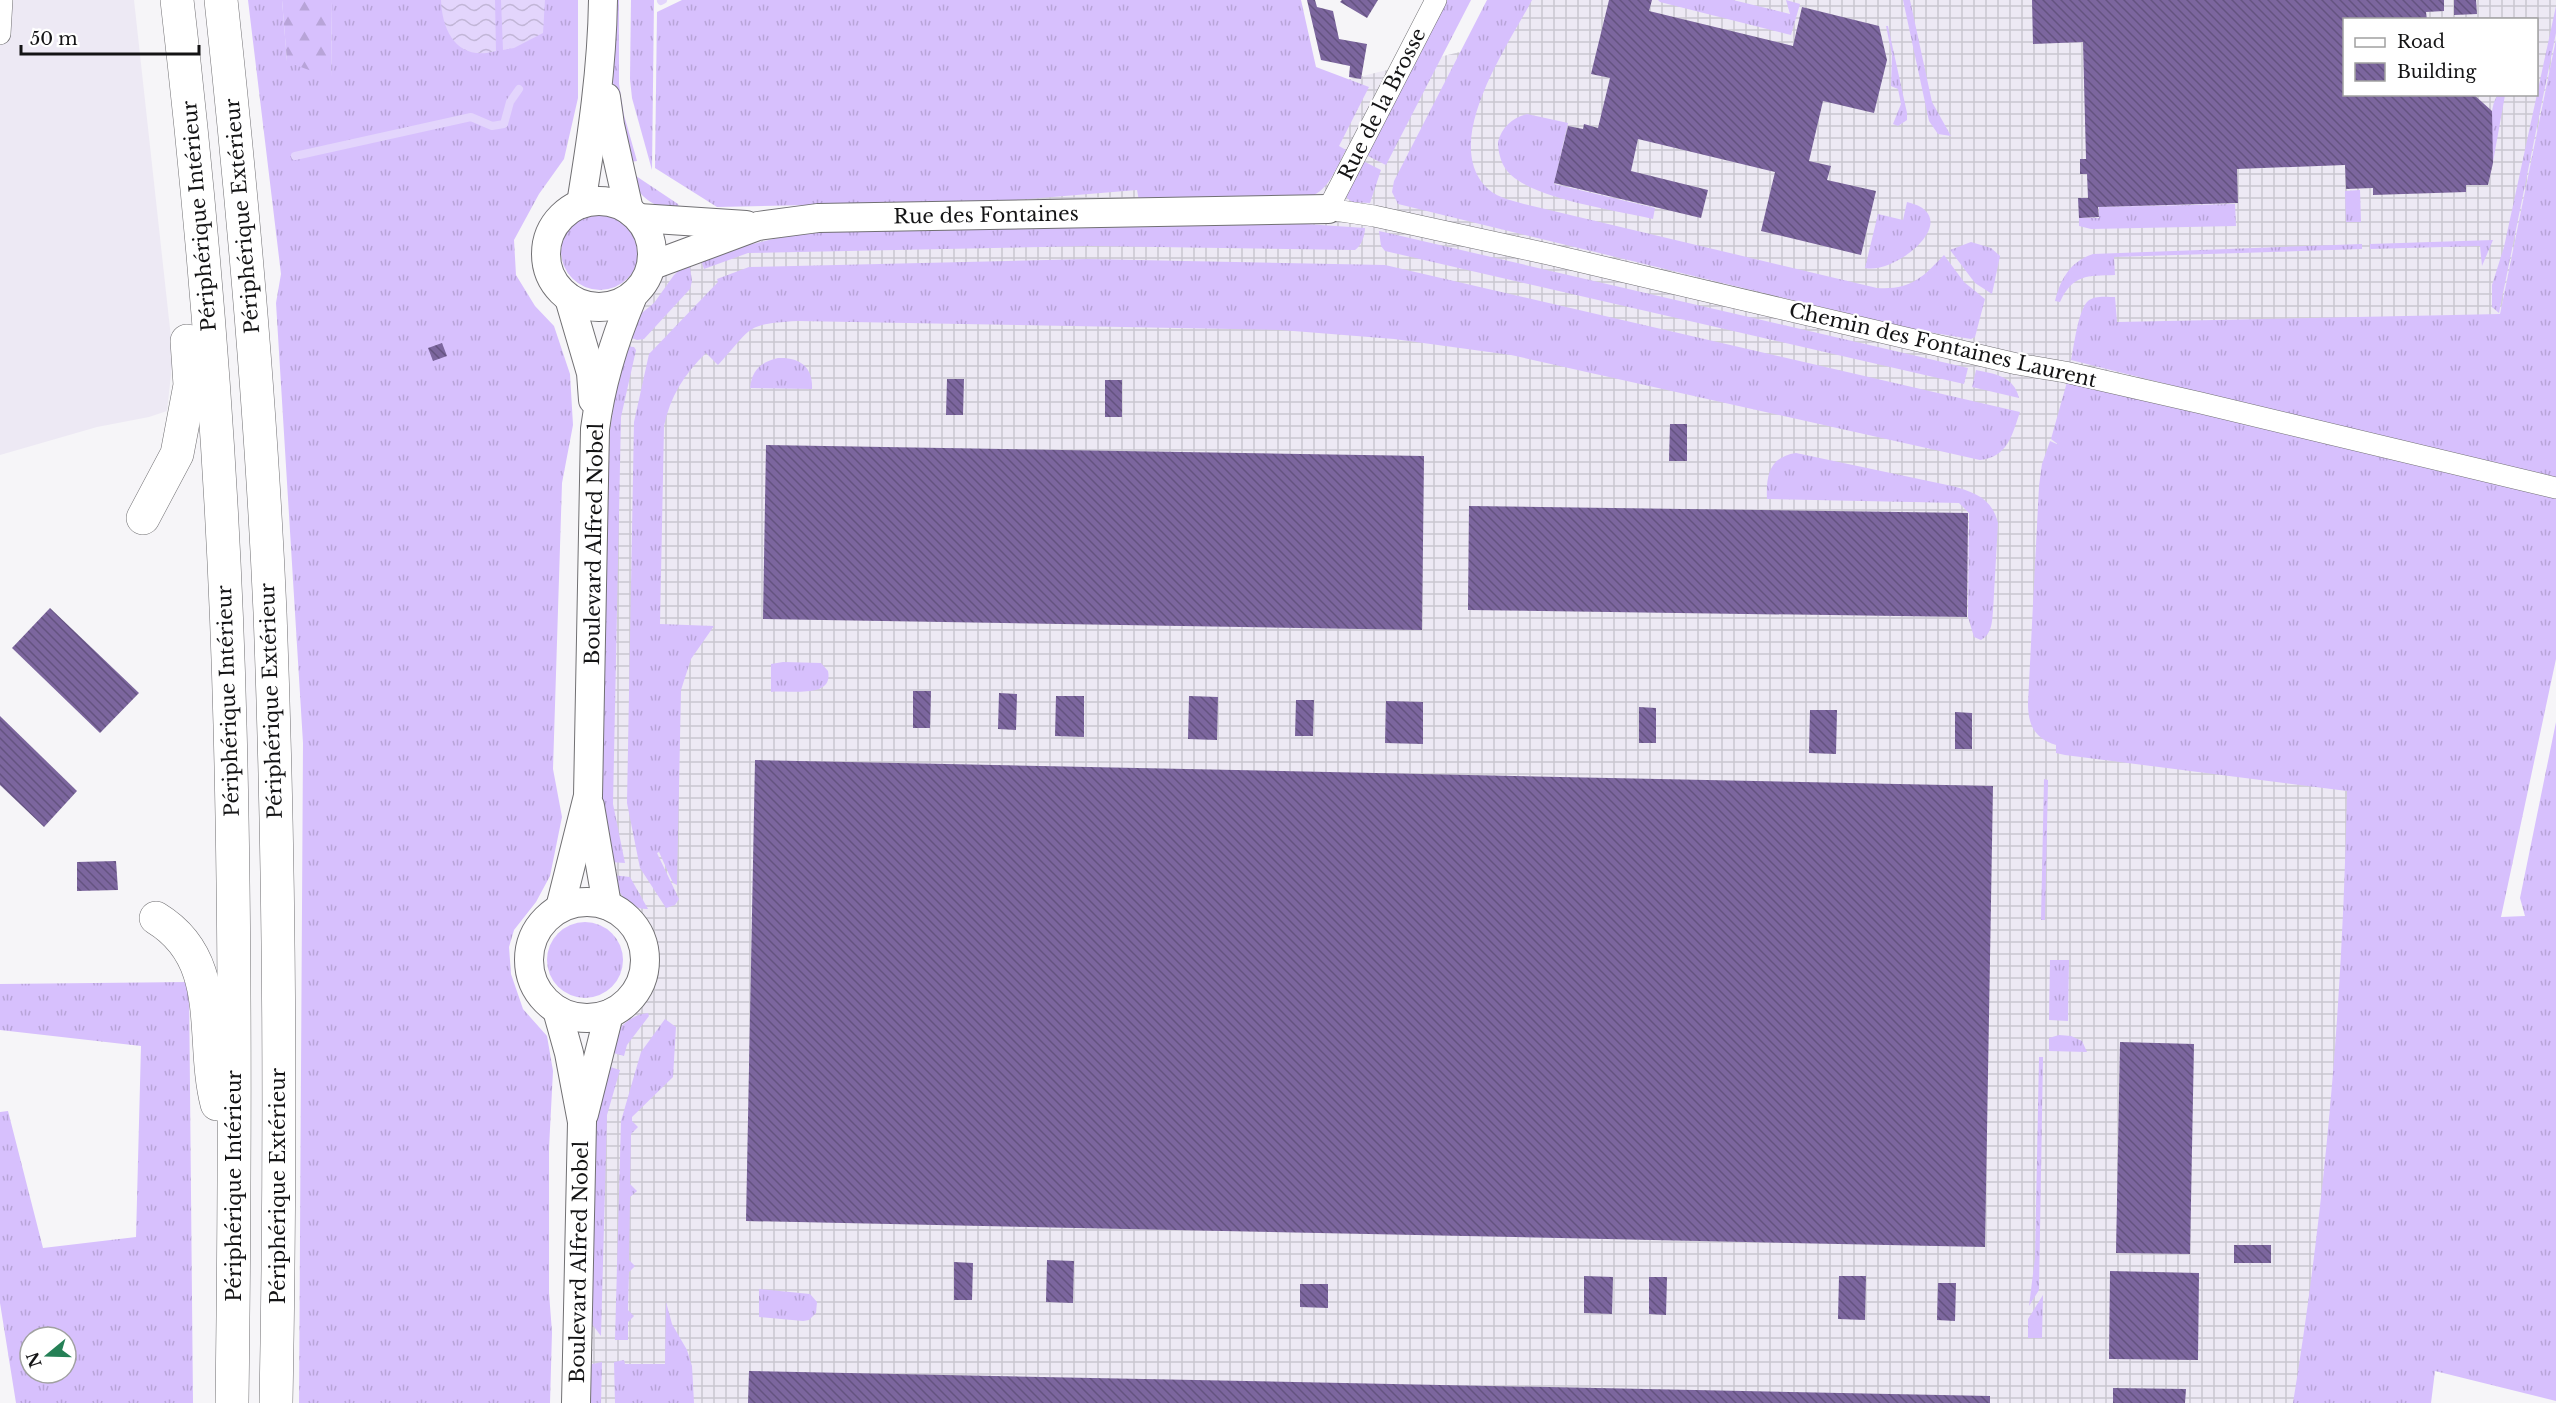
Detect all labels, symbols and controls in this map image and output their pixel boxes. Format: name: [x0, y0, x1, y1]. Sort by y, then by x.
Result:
scale bar: [21, 18, 200, 56]
legend: [2343, 18, 2538, 96]
street label: Rue de la Brosse: [1333, 24, 1431, 184]
text: 50 m: [30, 28, 78, 50]
text: Road: [2397, 31, 2445, 53]
text: Building: [2397, 61, 2476, 83]
street label: Périphérique Extérieur: [220, 97, 264, 335]
street label: Périphérique Intérieur: [177, 99, 221, 332]
street label: Rue des Fontaines: [893, 201, 1079, 229]
street label: Chemin des Fontaines Laurent: [1787, 298, 2100, 392]
street label: Boulevard Alfred Nobel: [580, 423, 608, 665]
street label: Périphérique Extérieur: [255, 582, 287, 819]
street label: Périphérique Intérieur: [212, 584, 244, 817]
street label: Périphérique Extérieur: [266, 1067, 290, 1304]
street label: Périphérique Intérieur: [222, 1070, 246, 1302]
street label: Boulevard Alfred Nobel: [565, 1141, 593, 1383]
north arrow: [18, 1325, 78, 1385]
text: N: [22, 1350, 46, 1370]

